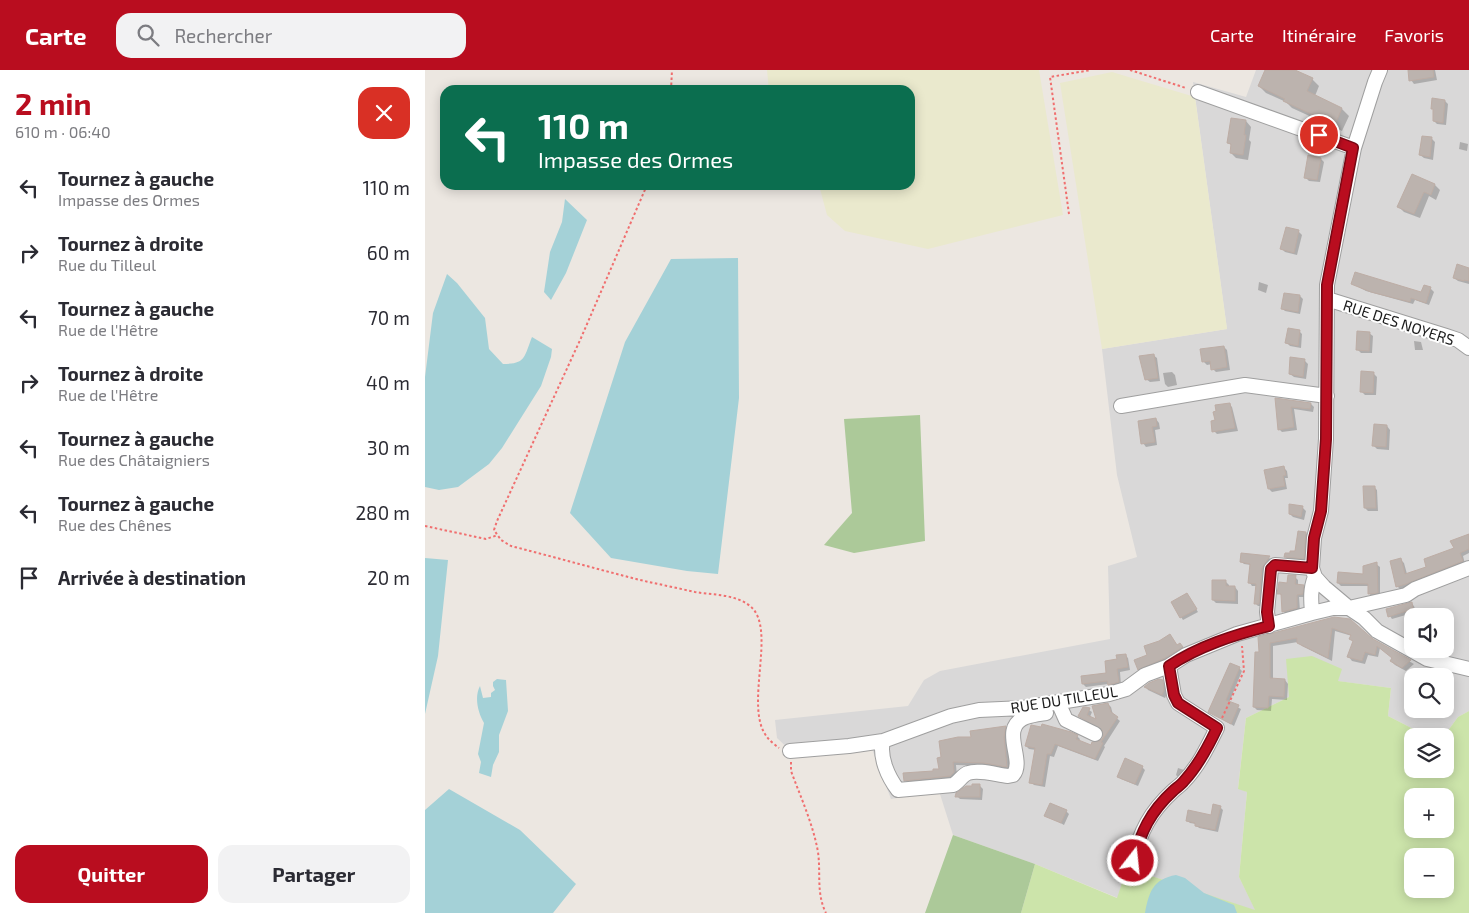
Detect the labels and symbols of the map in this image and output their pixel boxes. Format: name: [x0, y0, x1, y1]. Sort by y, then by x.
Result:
pin: [1298, 114, 1340, 156]
street label: RUE DES NOYERS: [1341, 296, 1457, 348]
street label: RUE DU TILLEUL: [1009, 682, 1119, 716]
position arrow: [1106, 834, 1158, 886]

